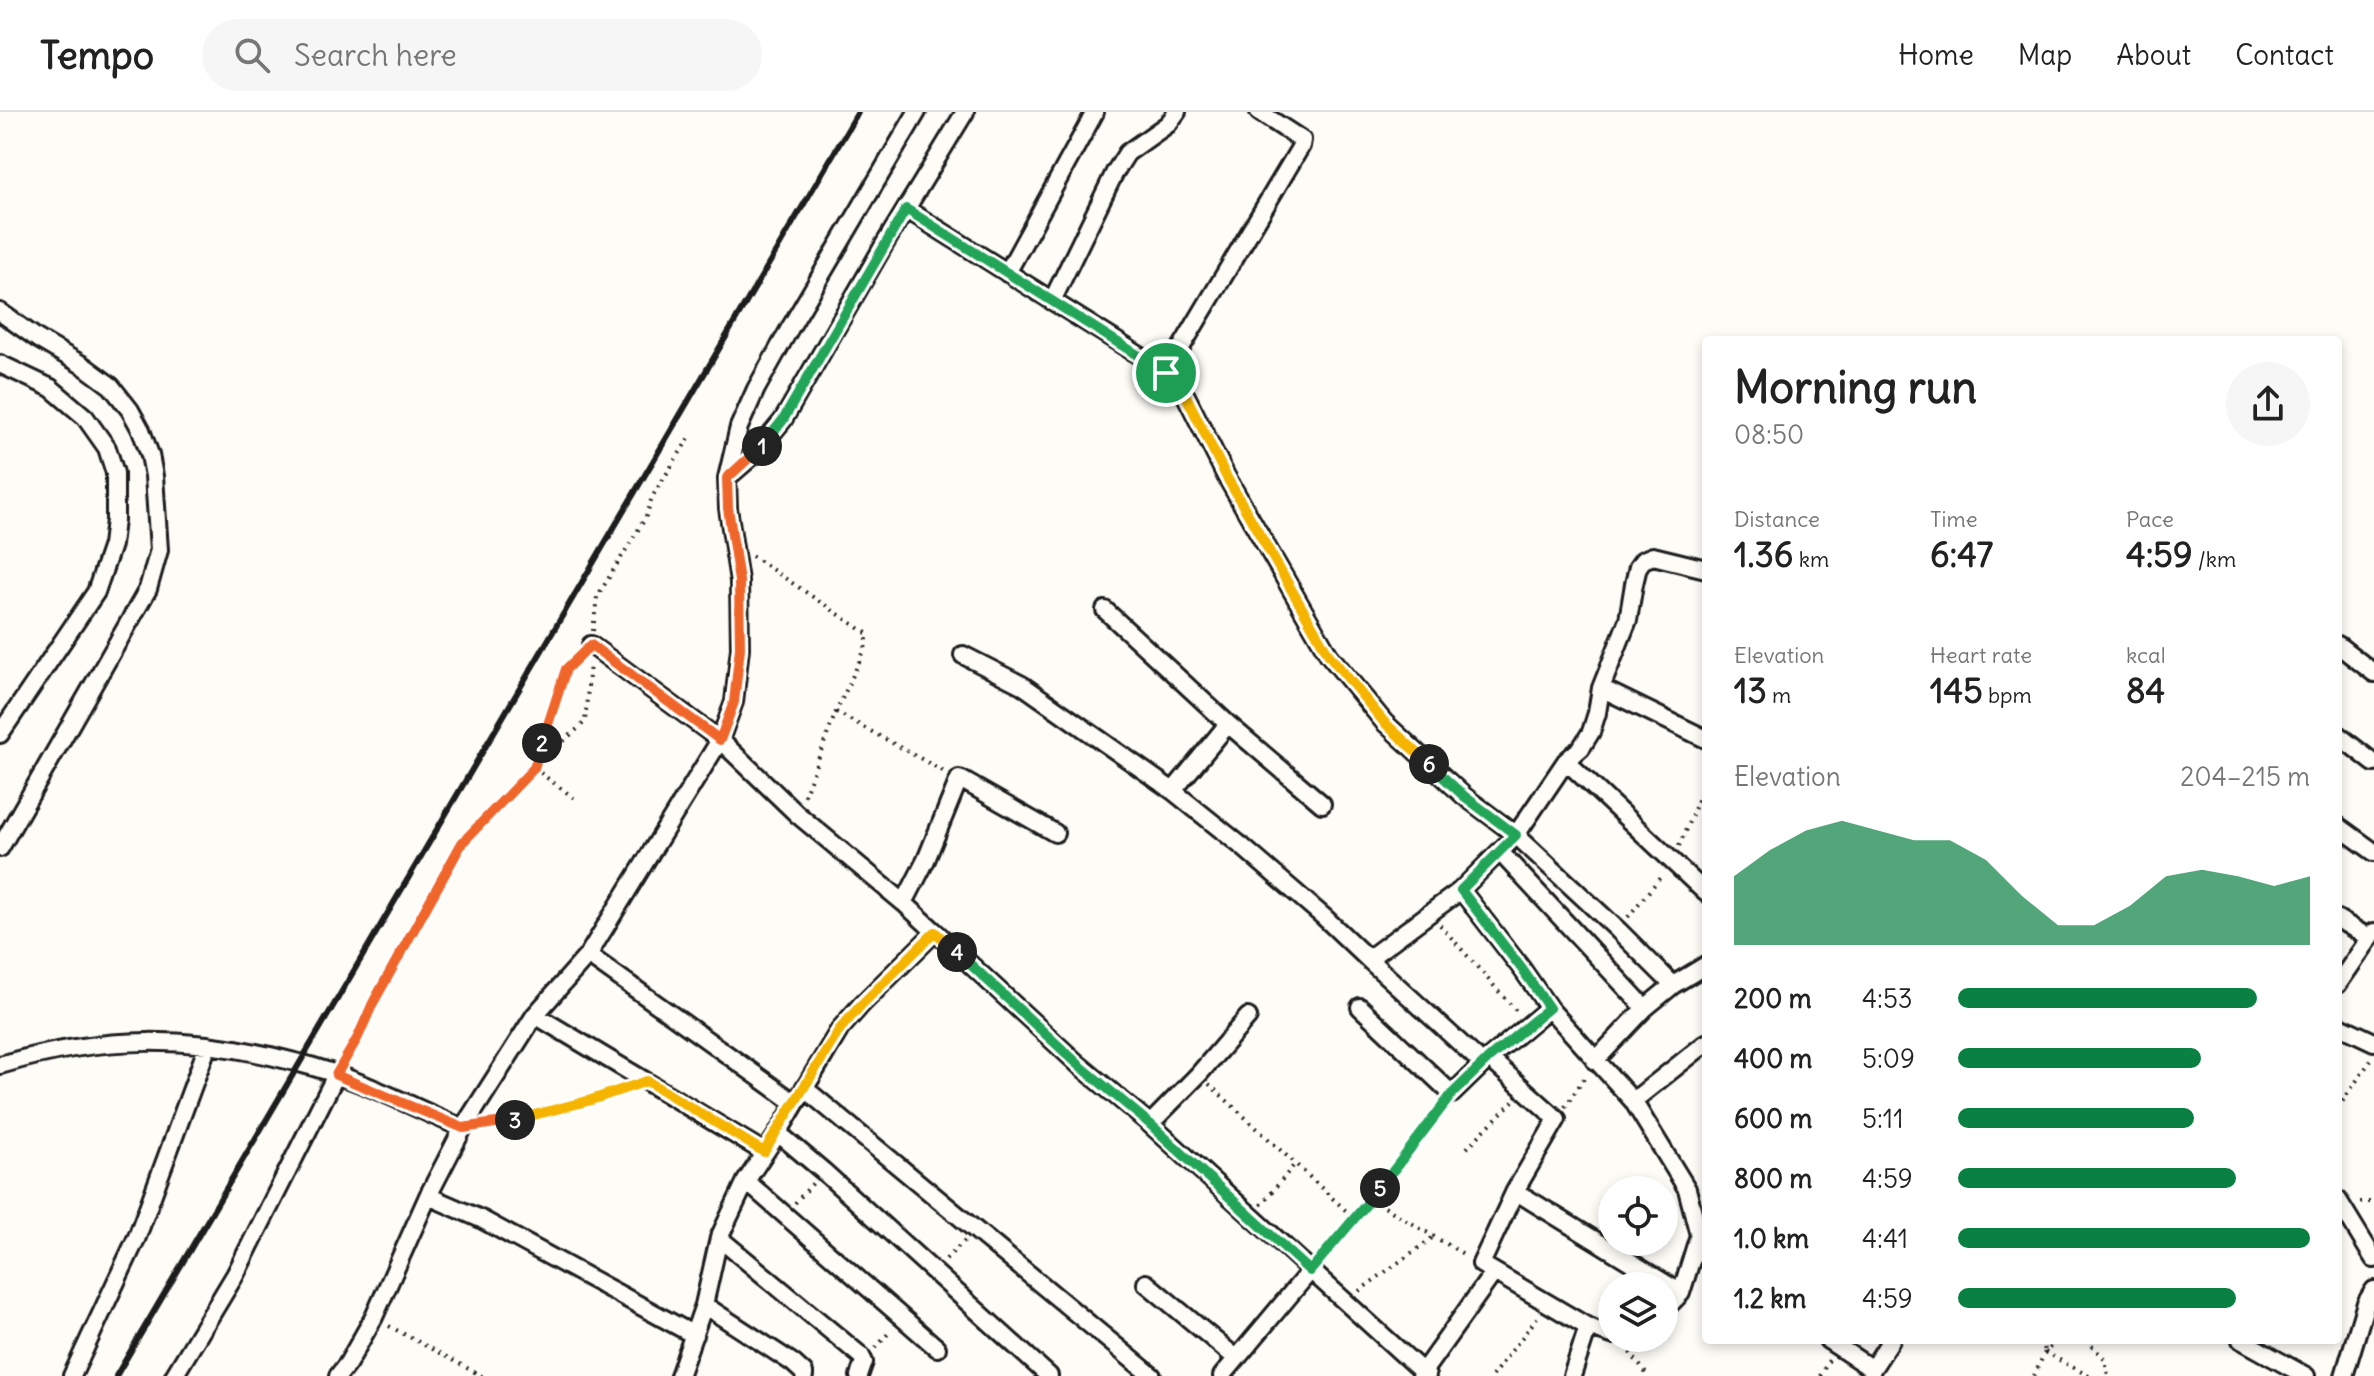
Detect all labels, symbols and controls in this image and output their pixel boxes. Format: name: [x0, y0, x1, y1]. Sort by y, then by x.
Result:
search box: [202, 19, 762, 91]
text: Tempo: [40, 32, 154, 79]
icon: search: [230, 33, 274, 77]
text: Search here: [294, 36, 457, 74]
text: Home: [1898, 37, 1974, 73]
text: Map: [2018, 37, 2072, 73]
text: About: [2116, 37, 2191, 73]
text: Contact: [2235, 37, 2334, 73]
pin: [1132, 339, 1200, 407]
icon: arrive: [1144, 351, 1188, 395]
text: Morning run: [1734, 360, 1977, 415]
button: share: [2226, 362, 2310, 446]
text: 08:50: [1734, 418, 1804, 451]
pin: 1: [742, 426, 782, 466]
text: 1: [758, 432, 766, 460]
text: Distance: [1734, 505, 1820, 533]
text: Time: [1930, 505, 1978, 533]
text: Pace: [2126, 505, 2174, 533]
text: 1.36: [1734, 533, 1793, 576]
text: 6:47: [1930, 533, 1993, 576]
text: 4:59: [2126, 533, 2192, 576]
text: km: [1793, 545, 1829, 573]
text: /km: [2192, 545, 2236, 573]
text: Elevation: [1734, 641, 1824, 669]
text: Heart rate: [1930, 641, 2032, 669]
text: kcal: [2126, 641, 2166, 669]
text: 13: [1734, 669, 1767, 712]
text: 145: [1930, 669, 1983, 712]
text: 84: [2126, 669, 2165, 712]
text: m: [1767, 681, 1791, 709]
text: bpm: [1983, 681, 2032, 709]
pin: 2: [522, 723, 562, 763]
text: 2: [536, 729, 548, 757]
pin: 6: [1409, 744, 1449, 784]
text: 6: [1423, 750, 1435, 778]
text: Elevation: [1734, 760, 1841, 793]
text: 204–215 m: [2180, 760, 2310, 793]
pin: 4: [937, 932, 977, 972]
text: 4: [951, 938, 963, 966]
text: 200 m: [1734, 982, 1811, 1015]
text: 4:53: [1862, 982, 1913, 1015]
text: 400 m: [1734, 1042, 1812, 1075]
text: 5:09: [1862, 1042, 1915, 1075]
pin: 3: [495, 1100, 535, 1140]
text: 600 m: [1734, 1102, 1812, 1135]
text: 5:11: [1862, 1102, 1903, 1135]
text: 3: [509, 1106, 521, 1134]
text: 800 m: [1734, 1162, 1812, 1195]
text: 4:59: [1862, 1162, 1913, 1195]
pin: 5: [1360, 1168, 1400, 1208]
text: 5: [1374, 1174, 1386, 1202]
map controls: [1598, 1176, 1678, 1352]
button: locate: [1598, 1176, 1678, 1256]
text: 1.0 km: [1734, 1222, 1809, 1255]
text: 4:41: [1862, 1222, 1908, 1255]
button: layers: [1598, 1272, 1678, 1352]
text: 1.2 km: [1734, 1282, 1806, 1315]
text: 4:59: [1862, 1282, 1913, 1315]

